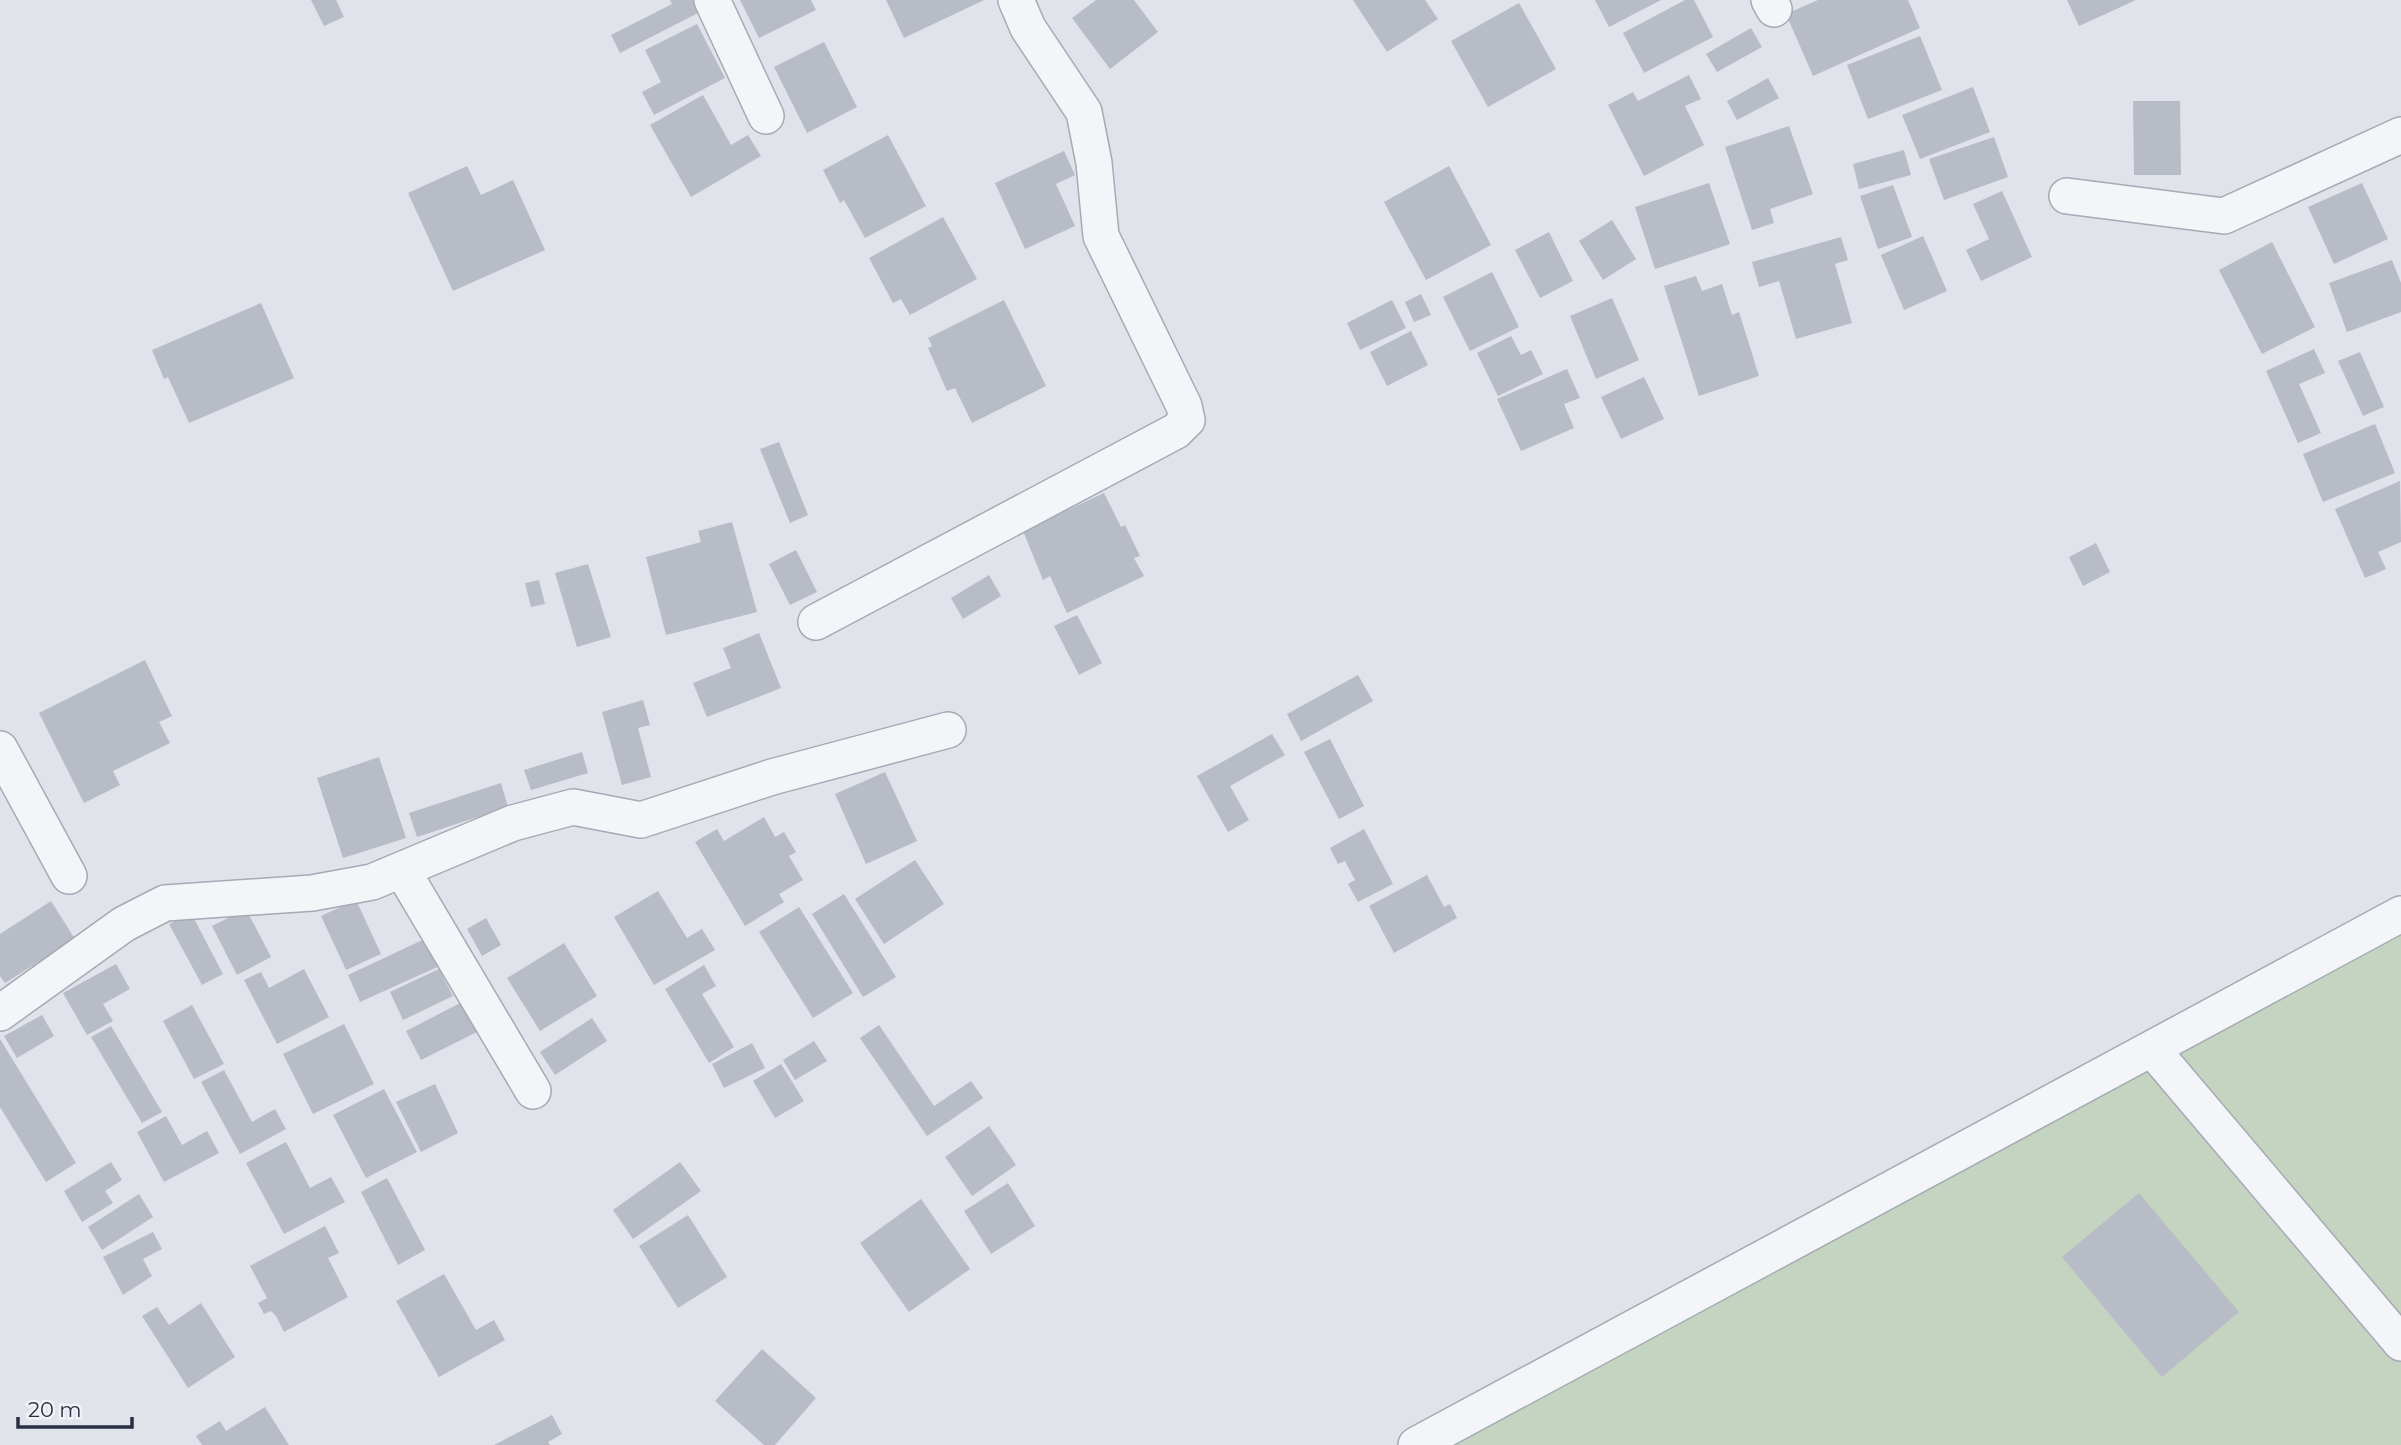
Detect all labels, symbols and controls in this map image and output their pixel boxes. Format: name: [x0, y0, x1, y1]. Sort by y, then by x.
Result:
scale bar: [18, 1386, 131, 1430]
text: 20 m: [28, 1397, 82, 1422]

